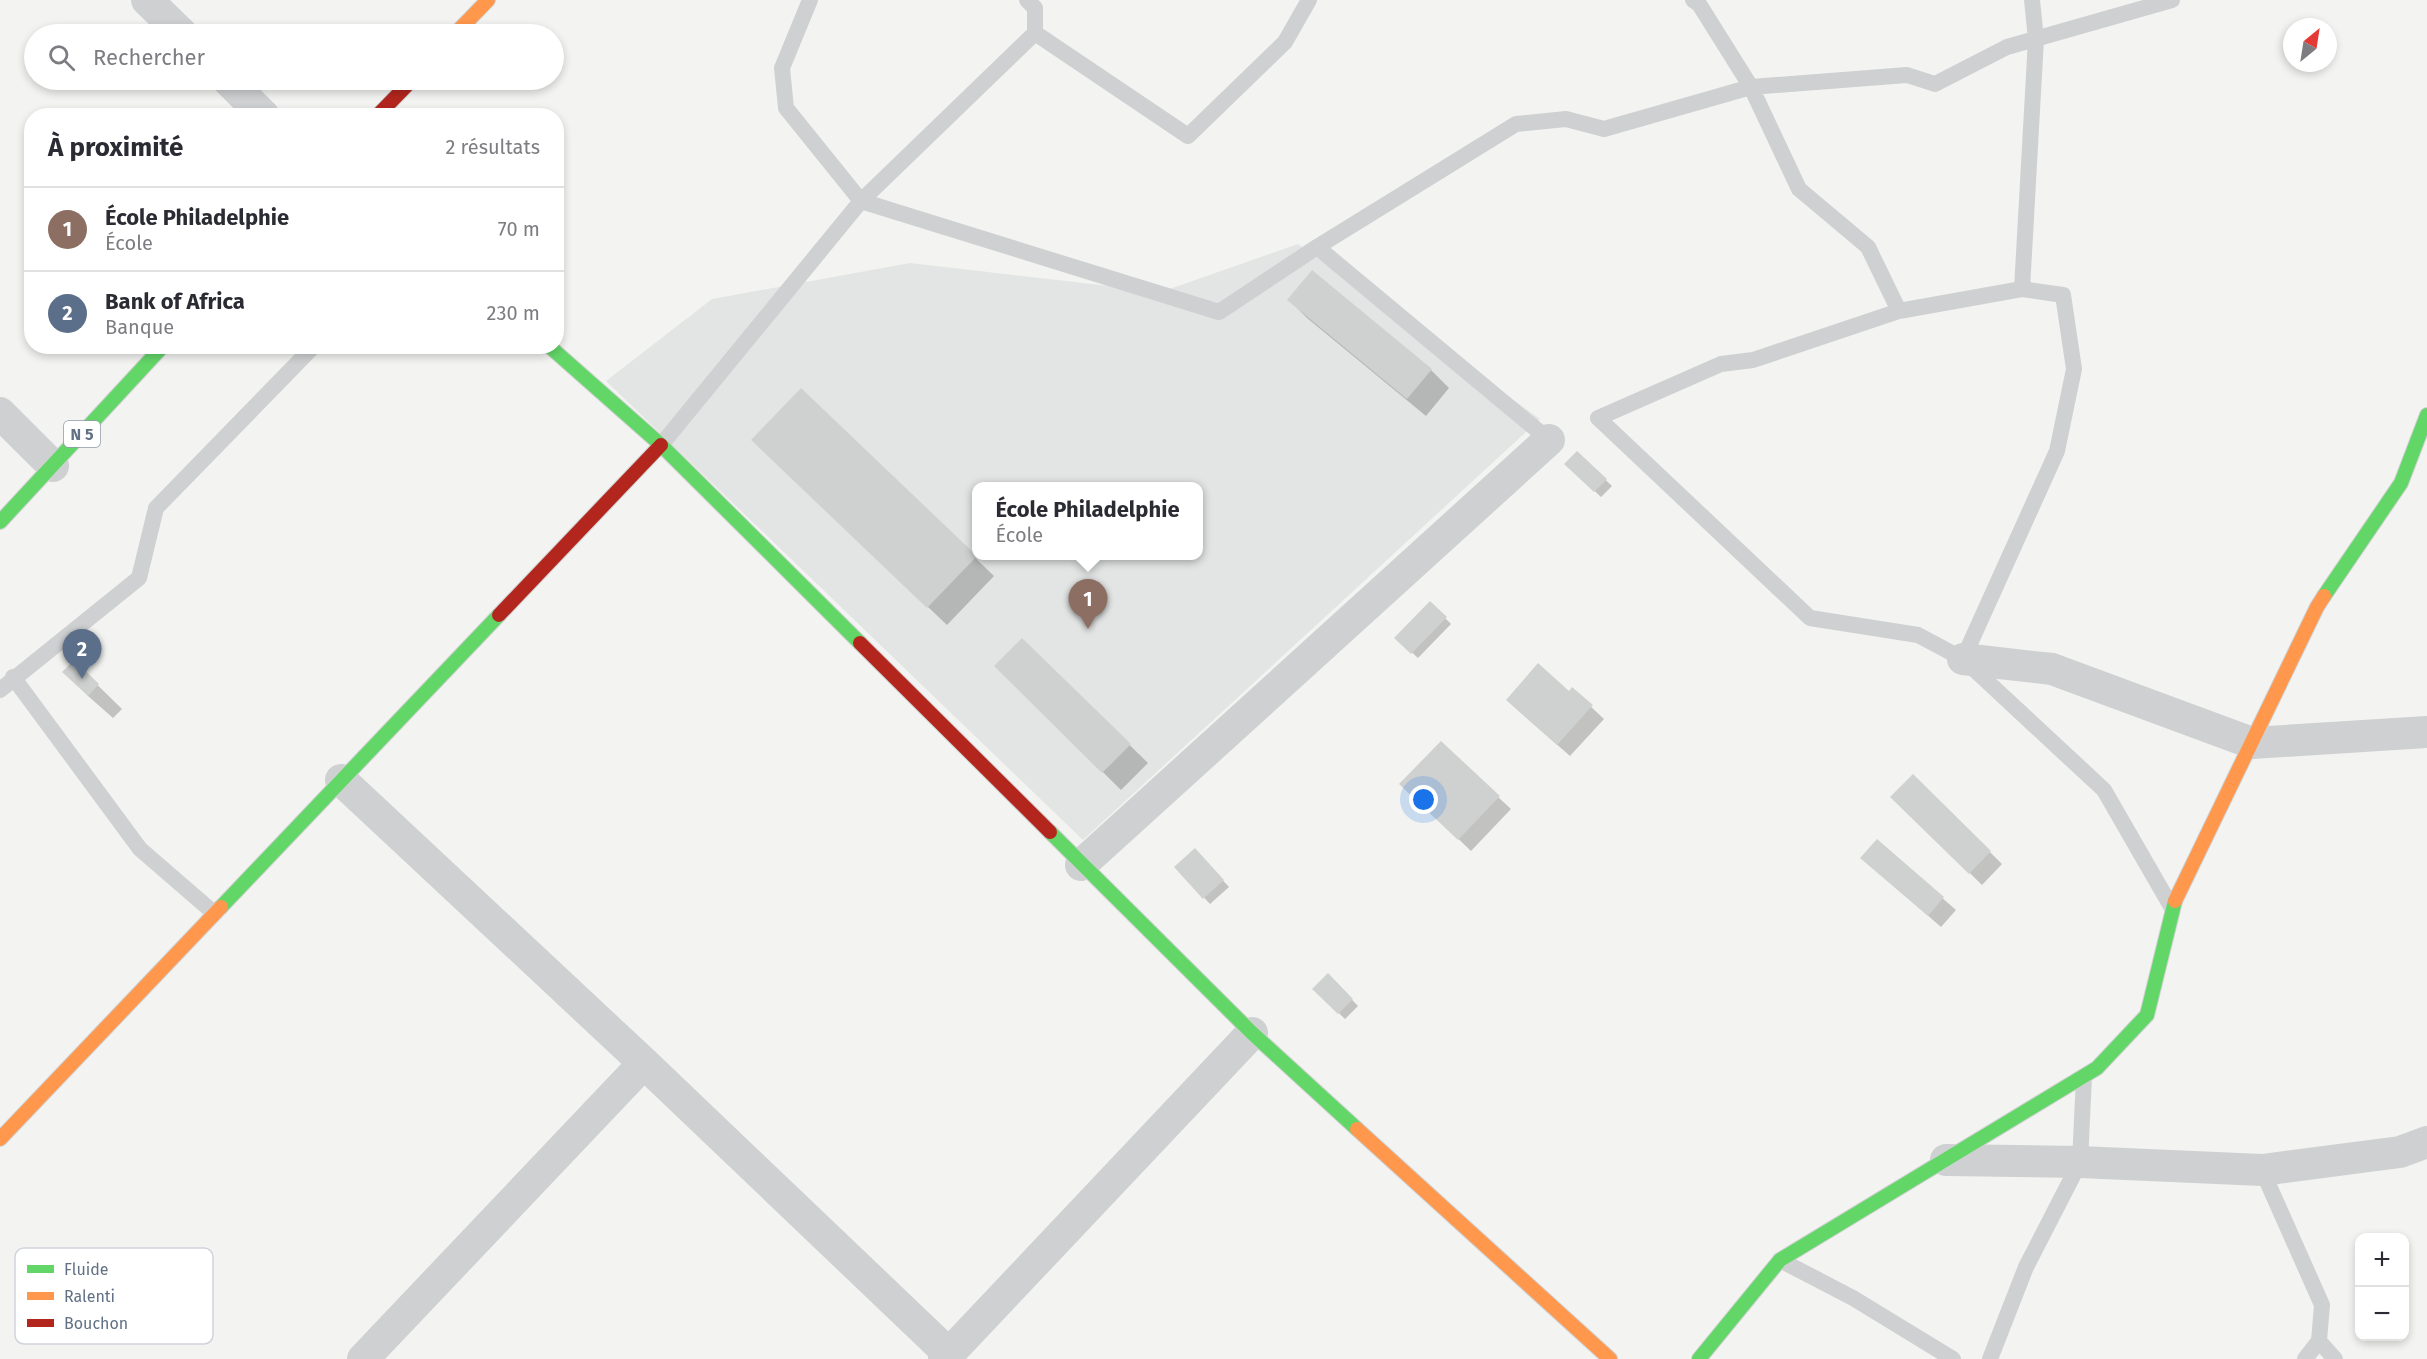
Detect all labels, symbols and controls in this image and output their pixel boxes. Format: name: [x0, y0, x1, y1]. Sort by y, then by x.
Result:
north arrow: [2283, 18, 2337, 72]
search box: [24, 24, 564, 90]
icon: search: [45, 41, 78, 74]
text: Rechercher: [93, 44, 205, 71]
text: À proximité: [48, 132, 183, 163]
text: 2 résultats: [445, 135, 540, 159]
text: École Philadelphie: [105, 204, 289, 231]
text: 1: [63, 217, 72, 241]
text: 70 m: [498, 217, 540, 241]
text: École: [105, 231, 153, 255]
text: Bank of Africa: [105, 288, 245, 315]
text: 2: [62, 301, 73, 325]
text: 230 m: [487, 301, 540, 325]
text: Banque: [105, 315, 174, 339]
road number: N 5: [64, 421, 100, 447]
popup: [972, 482, 1203, 560]
text: École Philadelphie: [995, 496, 1180, 523]
text: École: [995, 523, 1043, 547]
pin: 1: [1068, 580, 1108, 629]
pin: 2: [62, 630, 101, 679]
your location: [1409, 785, 1438, 814]
map controls: [2355, 1233, 2409, 1341]
button: +: [2355, 1233, 2409, 1287]
legend: [15, 1248, 213, 1344]
text: Fluide: [64, 1260, 109, 1279]
text: Ralenti: [64, 1287, 115, 1306]
button: −: [2355, 1287, 2409, 1341]
text: Bouchon: [64, 1314, 128, 1333]

